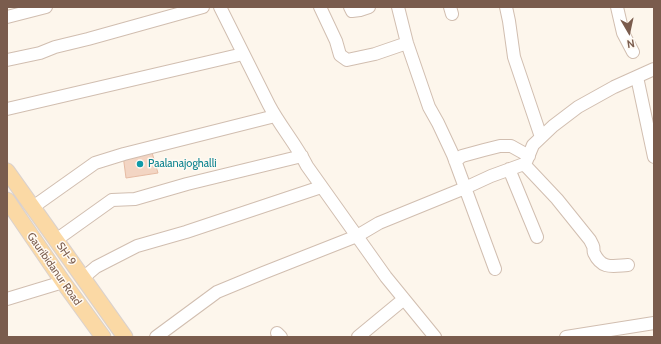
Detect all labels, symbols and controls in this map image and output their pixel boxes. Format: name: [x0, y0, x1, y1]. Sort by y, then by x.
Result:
north arrow: [609, 12, 649, 52]
text: N: [626, 36, 636, 51]
place label: Paalanajoghalli: [148, 157, 217, 171]
marker: Paalanajoghalli: [135, 159, 145, 169]
street label: Gauribidanur Road: [24, 230, 84, 308]
street label: SH-9: [53, 240, 79, 268]

